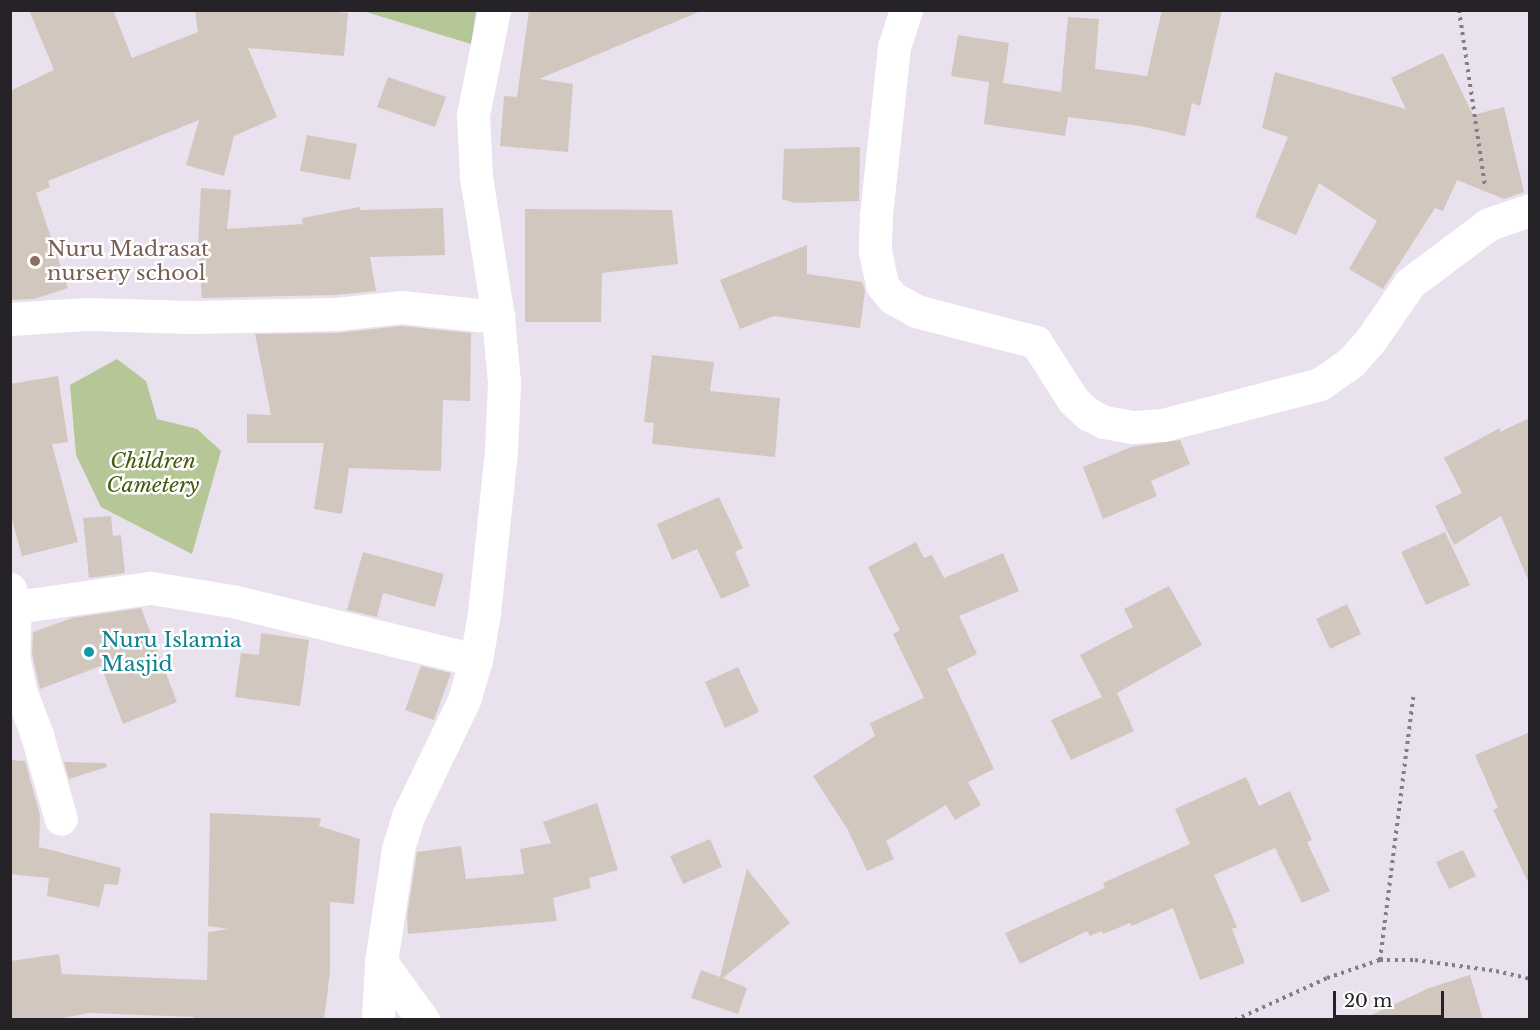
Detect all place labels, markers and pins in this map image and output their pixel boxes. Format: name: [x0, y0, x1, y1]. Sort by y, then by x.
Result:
place label: Nuru Madrasat nursery school: [47, 236, 209, 286]
marker: Nuru Madrasat nursery school: [28, 254, 42, 268]
place label: Nuru Islamia Masjid: [101, 627, 242, 677]
marker: Nuru Islamia Masjid: [82, 645, 96, 659]

